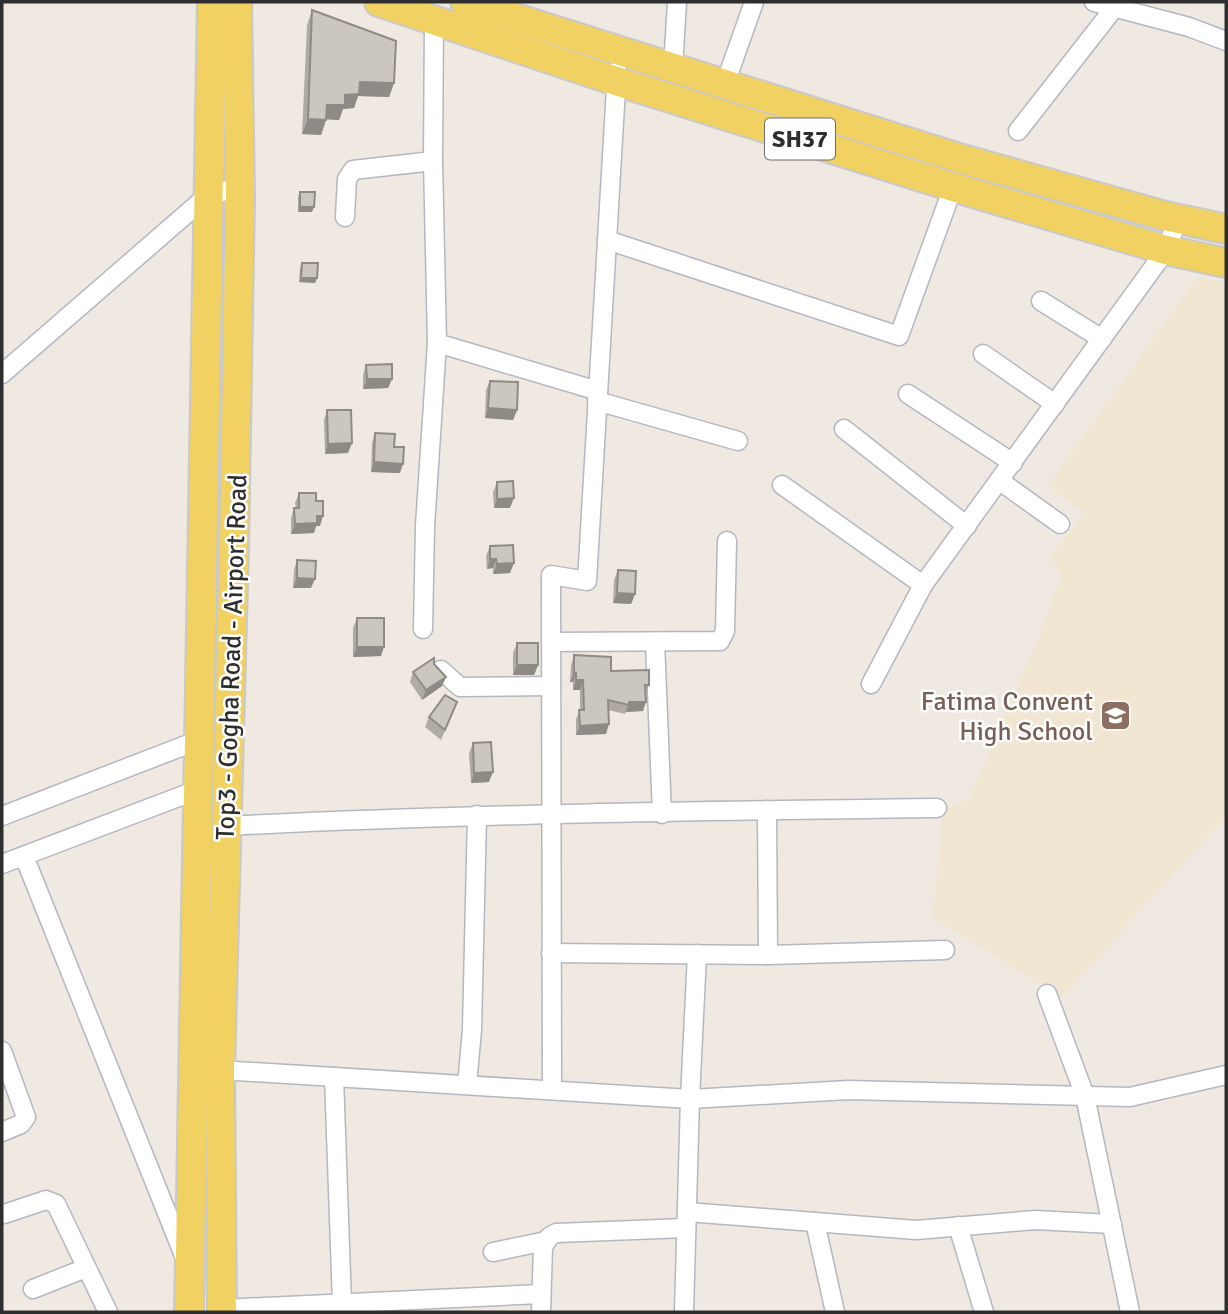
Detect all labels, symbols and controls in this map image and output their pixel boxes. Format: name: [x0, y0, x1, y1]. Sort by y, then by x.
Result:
road number: SH37: [765, 119, 835, 160]
street label: Top3 - Gogha Road - Airport Road: [210, 474, 254, 841]
place label: Fatima Convent High School: [921, 686, 1093, 748]
school or university icon: Fatima Convent High School: [1099, 699, 1133, 733]

